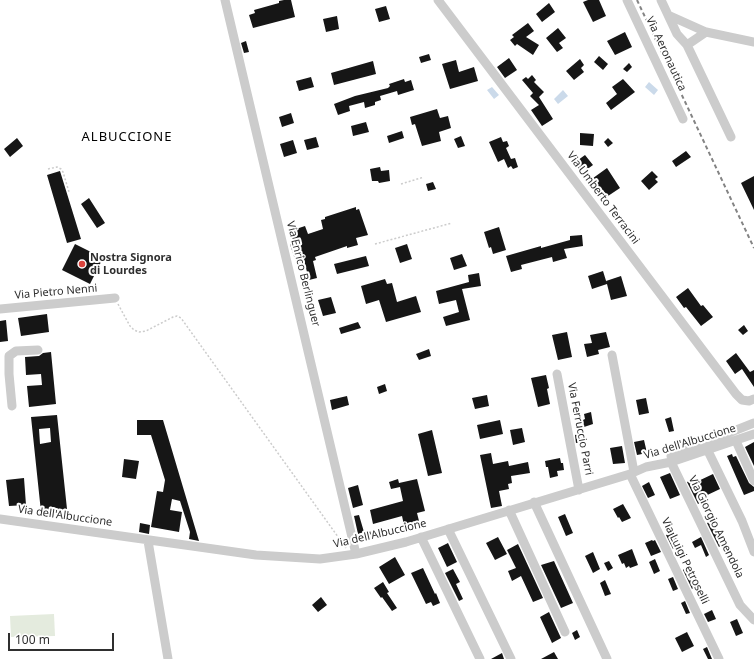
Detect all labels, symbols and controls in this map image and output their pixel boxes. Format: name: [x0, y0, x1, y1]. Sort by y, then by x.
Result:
street label: Via Aeronautica: [643, 15, 689, 93]
district label: ALBUCCIONE: [82, 129, 172, 145]
street label: Via Umberto Terracini: [564, 149, 642, 247]
street label: Via Enrico Berlinguer: [284, 220, 322, 328]
place label: Nostra Signora di Lourdes: [90, 251, 172, 277]
marker: Nostra Signora di Lourdes: [77, 259, 87, 269]
street label: Via Pietro Nenni: [14, 282, 98, 302]
street label: Via Ferruccio Parri: [565, 382, 595, 476]
street label: Via dell'Albuccione: [643, 422, 737, 462]
street label: Via Giorgio Amendola: [685, 474, 747, 580]
street label: Via dell'Albuccione: [17, 503, 113, 529]
street label: Via Luigi Petroselli: [658, 516, 712, 606]
street label: Via dell'Albuccione: [332, 517, 428, 551]
scale bar: [10, 625, 116, 651]
text: 100 m: [15, 631, 50, 648]

